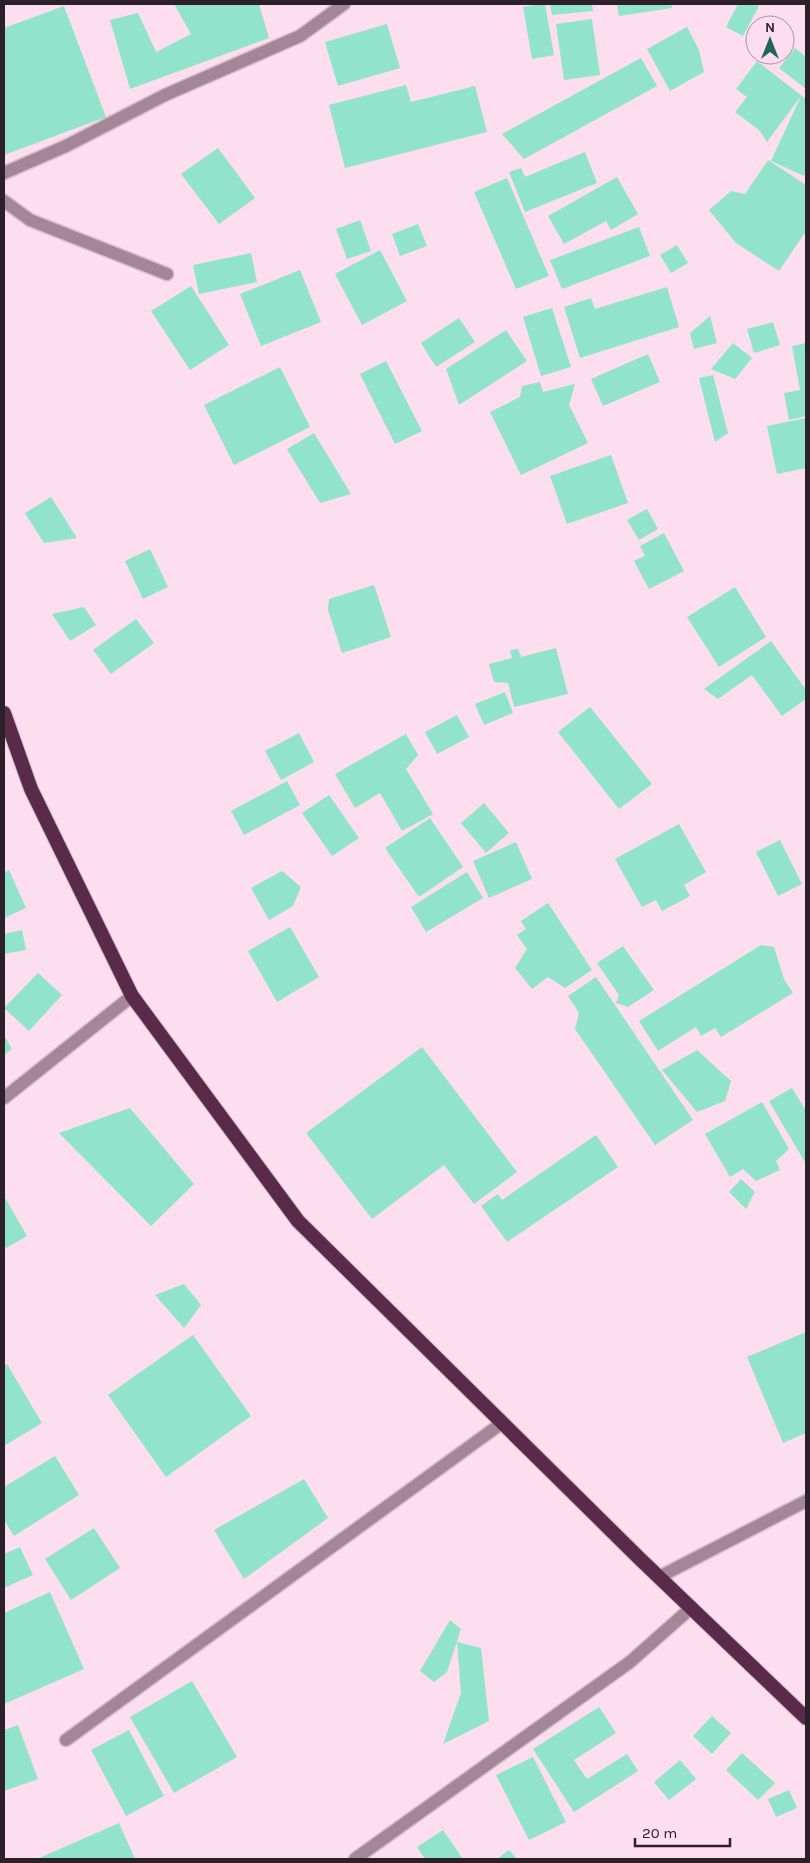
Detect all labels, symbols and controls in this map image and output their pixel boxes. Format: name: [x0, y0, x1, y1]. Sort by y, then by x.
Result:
north arrow: [745, 15, 795, 65]
text: N: [765, 19, 775, 36]
scale bar: [635, 1816, 730, 1848]
text: 20 m: [642, 1824, 677, 1842]

